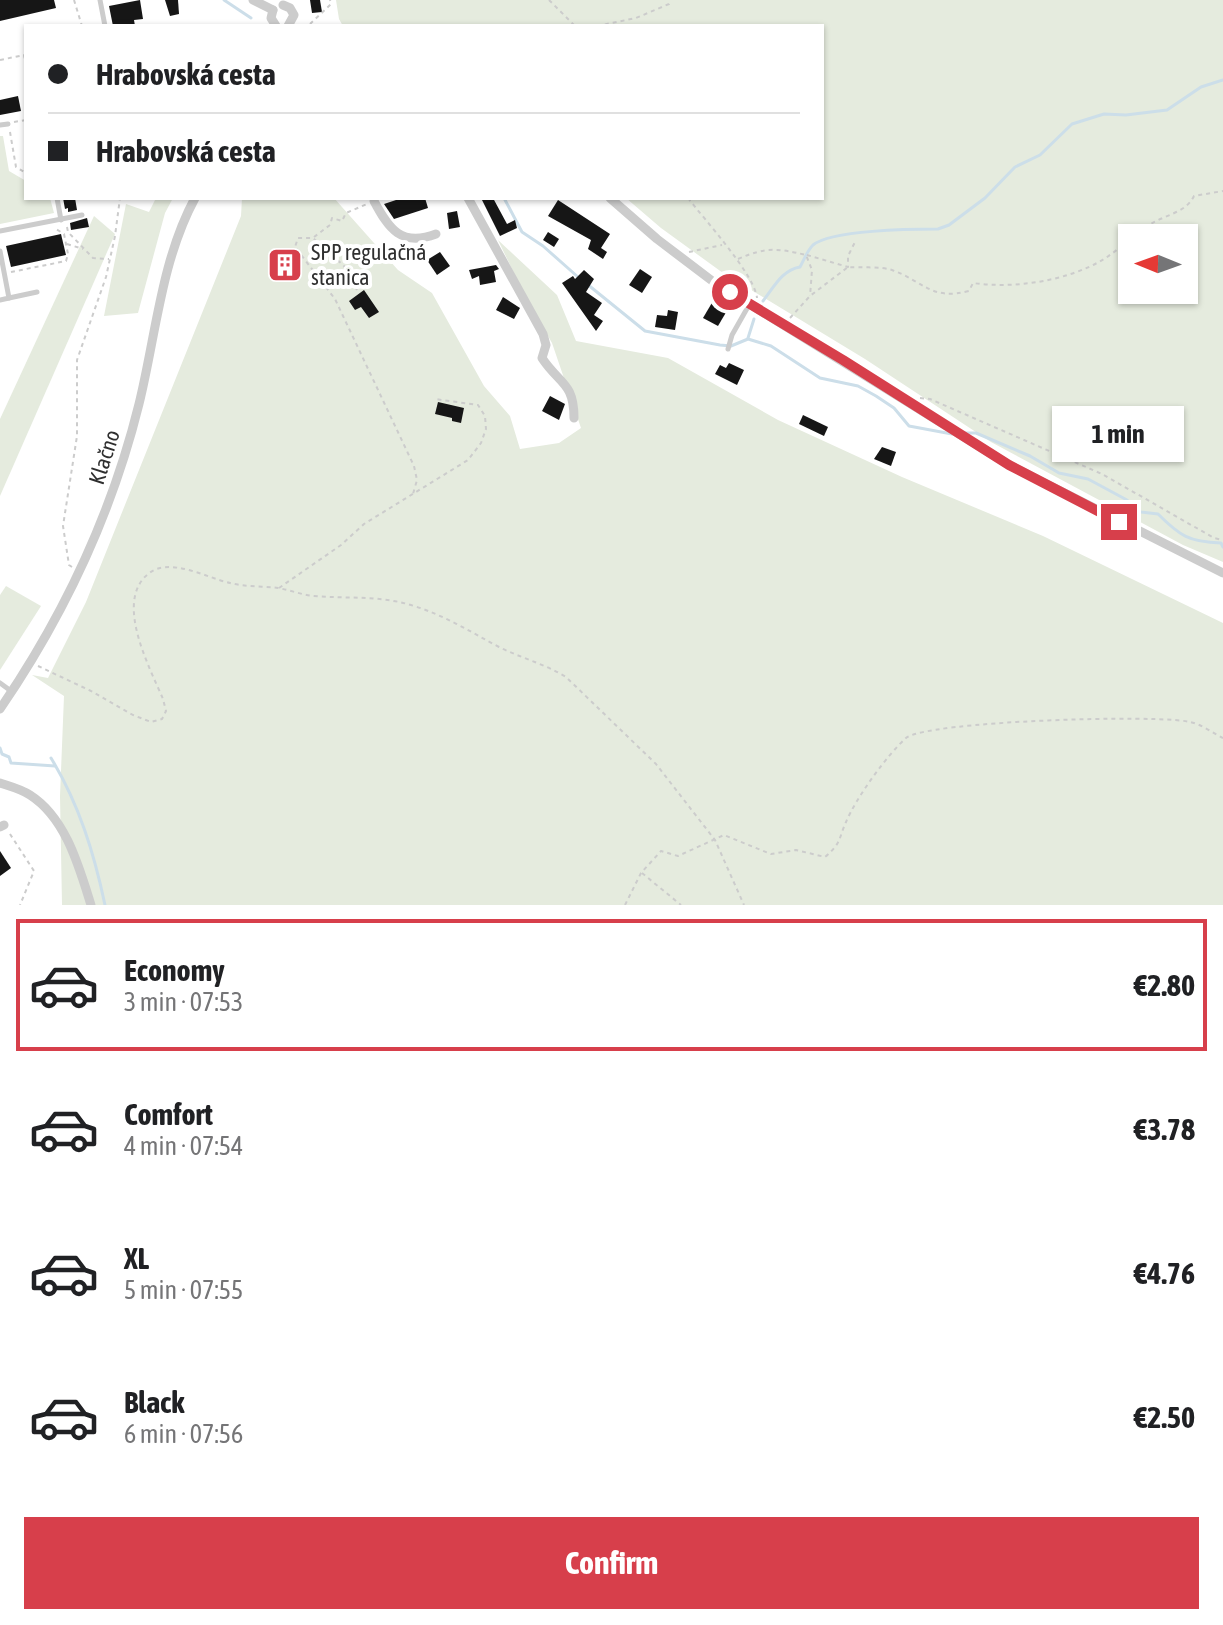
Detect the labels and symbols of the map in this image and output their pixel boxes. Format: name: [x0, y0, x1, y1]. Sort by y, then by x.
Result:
north arrow: [1118, 224, 1198, 304]
place label: SPP regulačná stanica: [311, 239, 426, 290]
building icon: SPP regulačná stanica: [266, 246, 304, 284]
route start: [712, 274, 748, 310]
callout: 1 min: [1053, 406, 1185, 462]
street label: Klačno: [83, 426, 125, 488]
route end: [1101, 504, 1137, 540]

